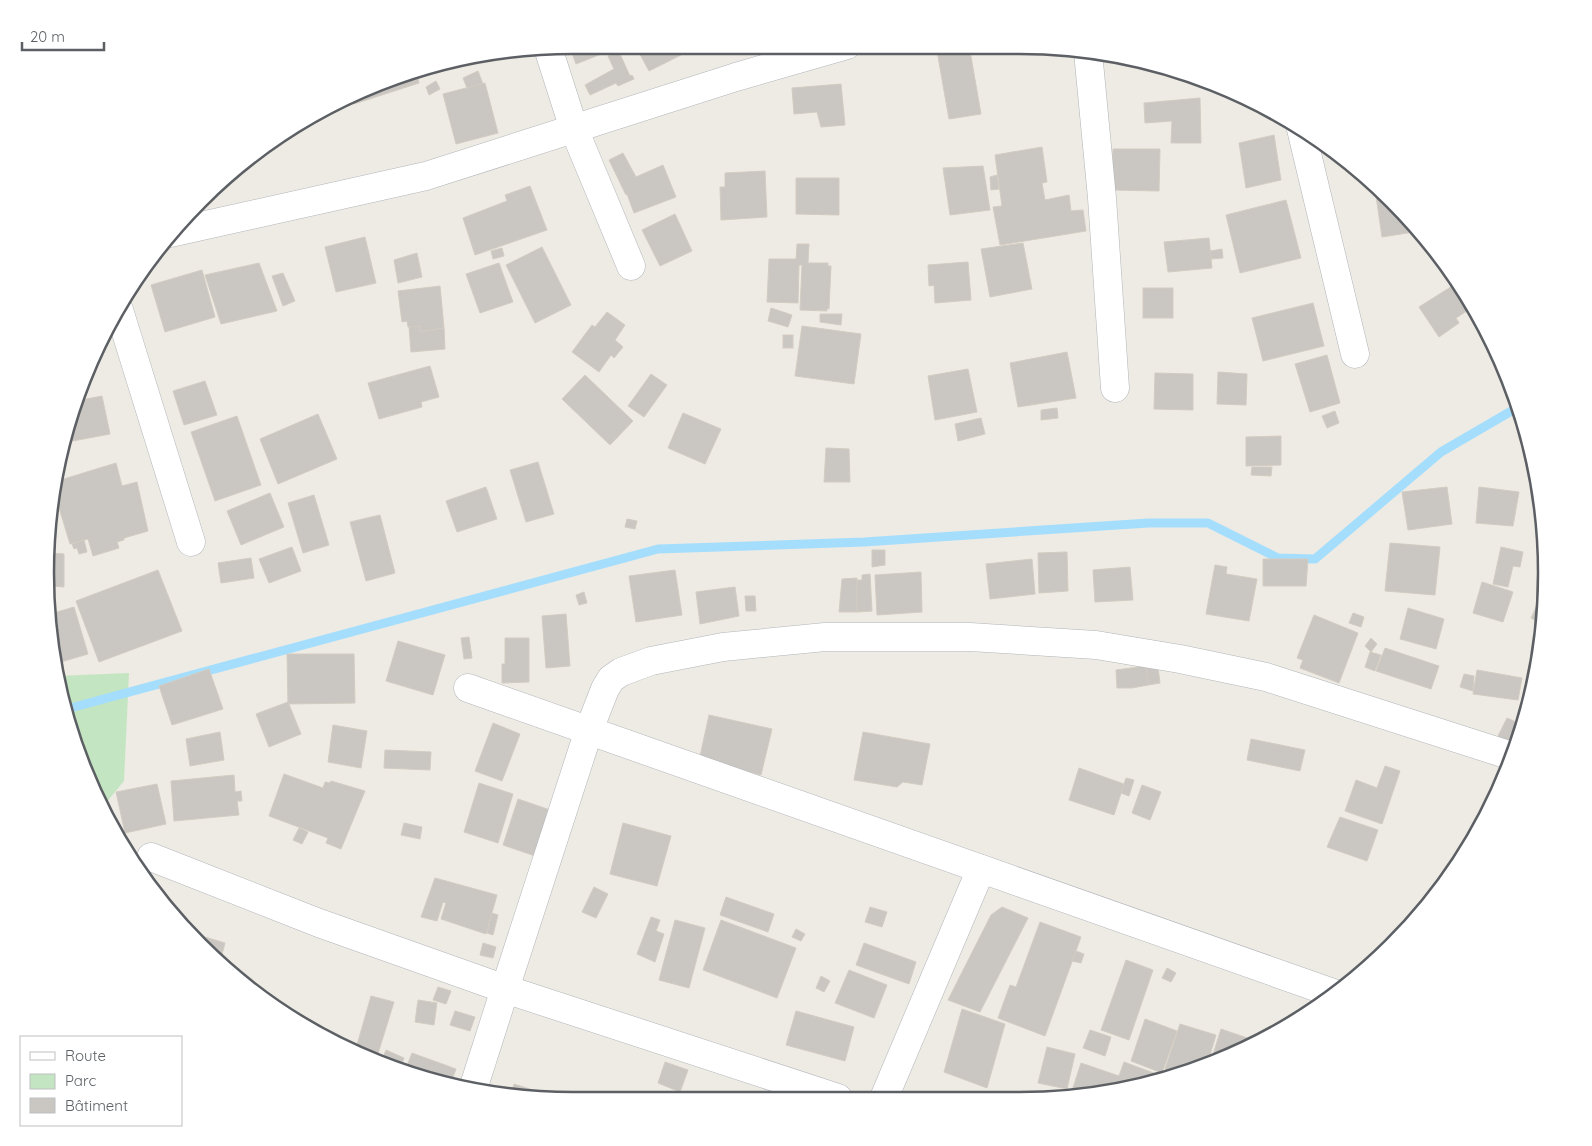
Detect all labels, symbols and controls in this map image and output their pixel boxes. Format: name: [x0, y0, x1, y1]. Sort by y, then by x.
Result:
scale bar: [22, 20, 105, 52]
text: 20 m: [30, 27, 65, 46]
legend: [20, 1036, 182, 1126]
text: Route: [65, 1046, 106, 1065]
text: Parc: [65, 1071, 96, 1090]
text: Bâtiment: [65, 1096, 128, 1115]

